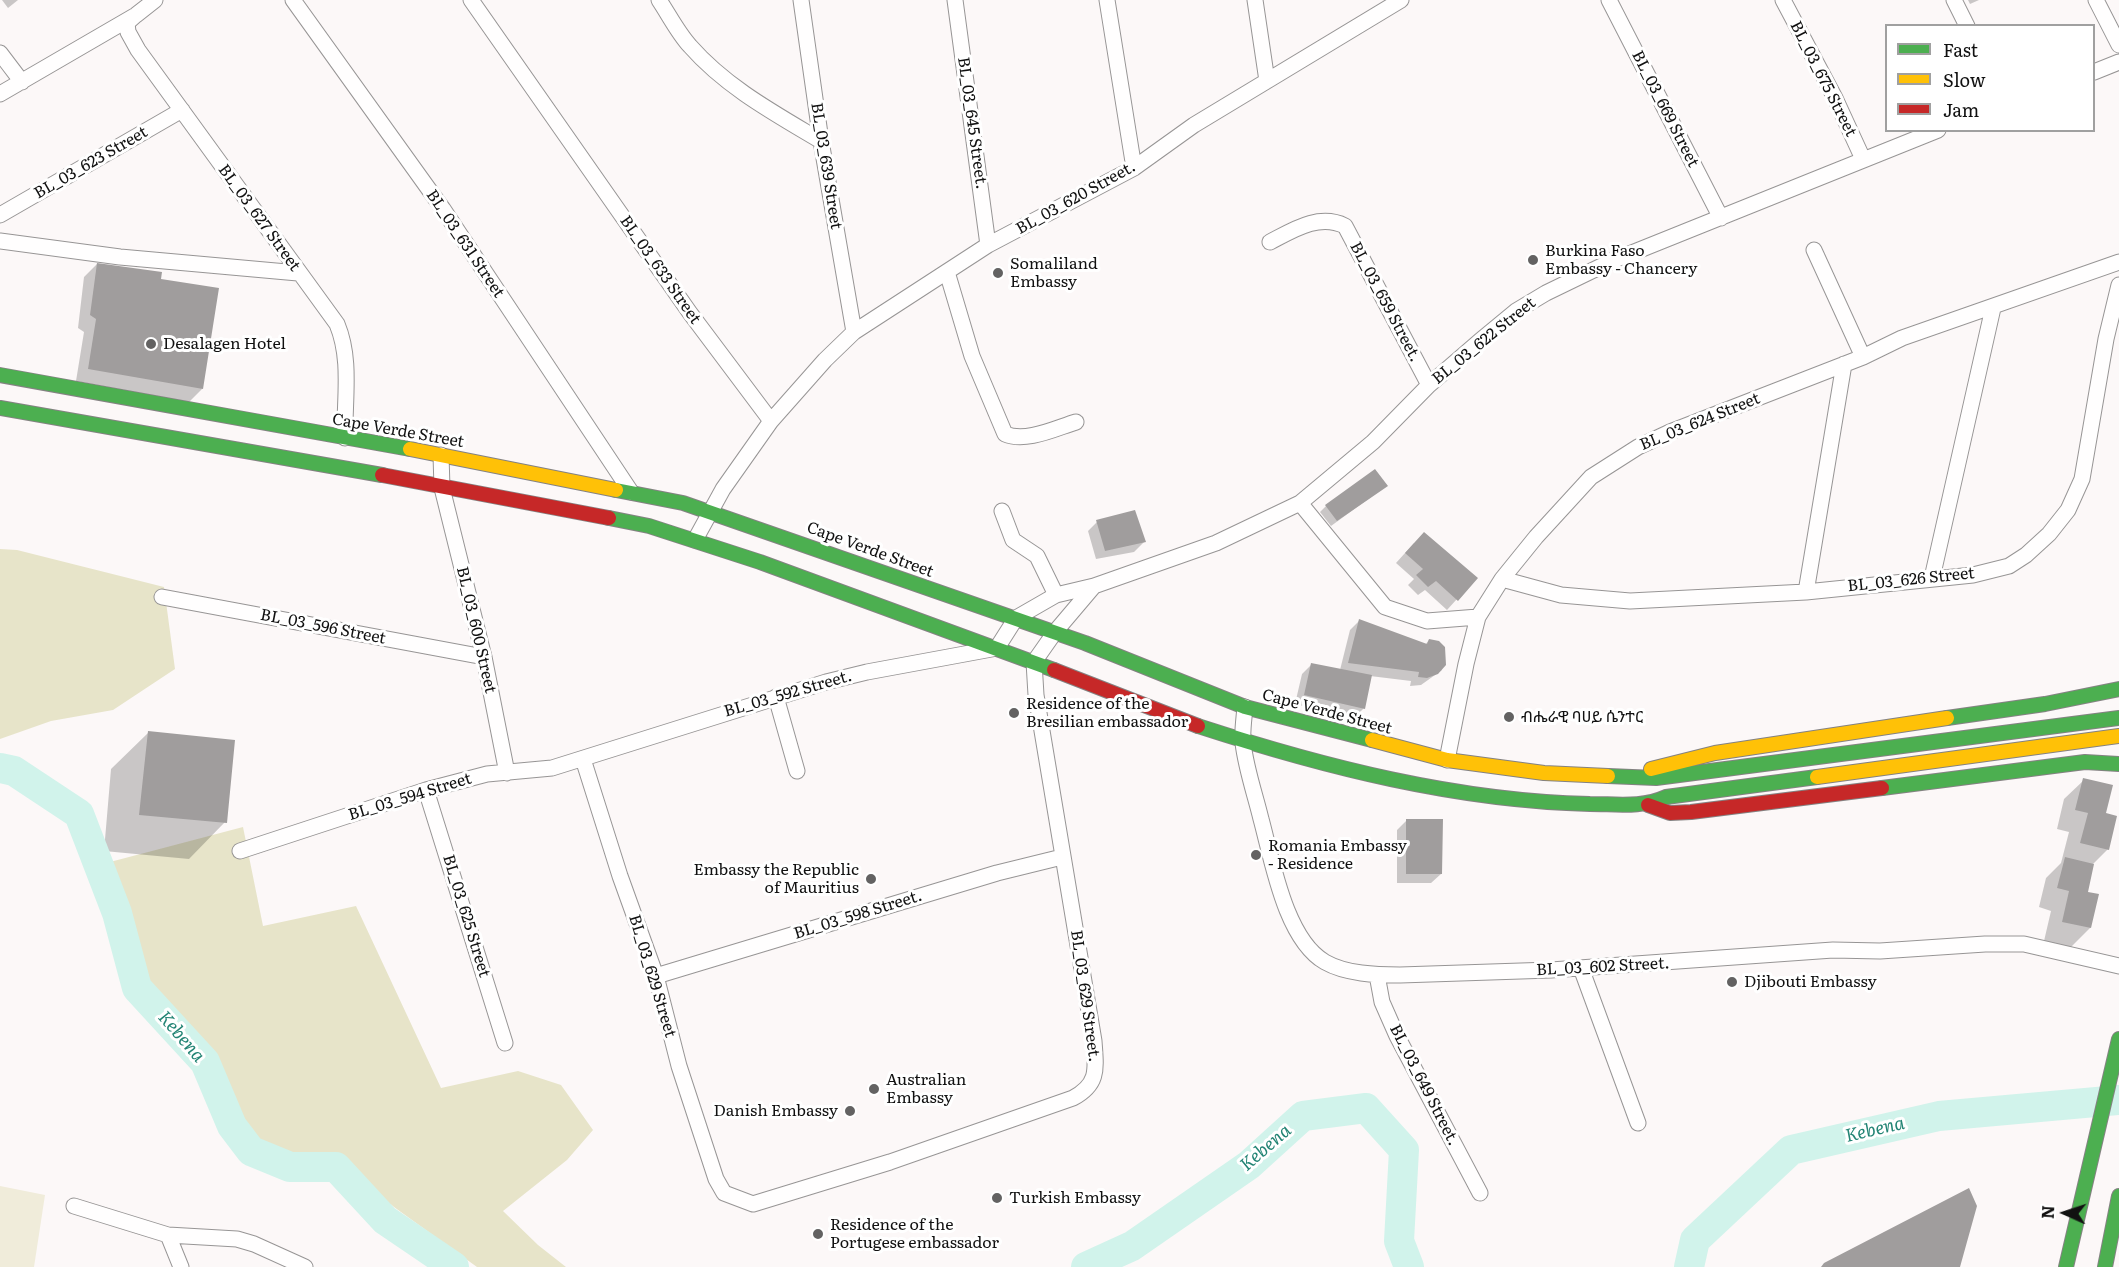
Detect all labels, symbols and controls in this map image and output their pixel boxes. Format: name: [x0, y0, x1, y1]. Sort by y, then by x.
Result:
street label: BL_03_675 Street: [1786, 18, 1860, 140]
legend: [1885, 24, 2095, 132]
text: Fast: [1943, 36, 1978, 63]
street label: BL_03_669 Street: [1627, 48, 1703, 170]
street label: BL_03_645 Street.: [953, 56, 991, 190]
text: Slow: [1943, 66, 1985, 93]
text: Jam: [1943, 96, 1979, 123]
street label: BL_03_639 Street: [807, 101, 845, 231]
street label: BL_03_623 Street: [31, 123, 151, 203]
street label: BL_03_620 Street.: [1013, 157, 1139, 239]
street label: BL_03_627 Street: [214, 161, 304, 275]
street label: BL_03_631 Street: [422, 186, 508, 302]
street label: BL_03_633 Street: [615, 212, 705, 328]
street label: BL_03_659 Street.: [1345, 239, 1425, 365]
place label: Burkina Faso Embassy - Chancery: [1545, 241, 1697, 279]
marker: Burkina Faso Embassy - Chancery: [1526, 253, 1540, 267]
place label: Somaliland Embassy: [1010, 254, 1098, 292]
marker: Somaliland Embassy: [991, 266, 1005, 280]
street label: BL_03_622 Street: [1429, 293, 1539, 389]
place label: Desalagen Hotel: [163, 334, 286, 354]
marker: Desalagen Hotel: [144, 337, 158, 351]
street label: BL_03_624 Street: [1637, 389, 1763, 455]
street label: Cape Verde Street: [331, 410, 465, 452]
street label: Cape Verde Street: [804, 518, 936, 582]
street label: BL_03_626 Street: [1846, 564, 1976, 596]
street label: BL_03_600 Street: [452, 565, 500, 695]
street label: BL_03_596 Street: [259, 605, 387, 649]
street label: BL_03_592 Street.: [722, 667, 854, 721]
street label: Cape Verde Street: [1260, 685, 1394, 739]
place label: Residence of the Bresilian embassador: [1026, 694, 1188, 732]
marker: Residence of the Bresilian embassador: [1007, 706, 1021, 720]
place label: ብሔራዊ ባሀይ ሴንተር: [1521, 707, 1643, 727]
marker: ብሔራዊ ባሀይ ሴንተር: [1502, 710, 1516, 724]
street label: BL_03_594 Street: [346, 769, 474, 825]
place label: Romania Embassy - Residence: [1268, 836, 1407, 874]
marker: Romania Embassy - Residence: [1249, 848, 1263, 862]
street label: BL_03_625 Street: [438, 852, 494, 980]
place label: Embassy the Republic of Mauritius: [693, 860, 859, 898]
marker: Embassy the Republic of Mauritius: [864, 872, 878, 886]
street label: BL_03_598 Street.: [792, 886, 924, 944]
street label: BL_03_629 Street: [624, 912, 680, 1040]
street label: BL_03_629 Street.: [1066, 929, 1104, 1063]
street label: BL_03_602 Street.: [1536, 954, 1670, 980]
place label: Djibouti Embassy: [1744, 972, 1877, 992]
marker: Djibouti Embassy: [1725, 975, 1739, 989]
water label: Kebena: [153, 1007, 209, 1067]
street label: BL_03_649 Street.: [1385, 1021, 1463, 1149]
place label: Australian Embassy: [886, 1070, 966, 1108]
marker: Australian Embassy: [867, 1082, 881, 1096]
place label: Danish Embassy: [713, 1101, 838, 1121]
marker: Danish Embassy: [843, 1104, 857, 1118]
water label: Kebena: [1843, 1113, 1907, 1147]
water label: Kebena: [1236, 1120, 1296, 1176]
north arrow: [2035, 1183, 2095, 1243]
place label: Turkish Embassy: [1009, 1188, 1141, 1208]
marker: Turkish Embassy: [990, 1191, 1004, 1205]
text: N: [2035, 1205, 2059, 1219]
place label: Residence of the Portugese embassador: [830, 1215, 999, 1253]
marker: Residence of the Portugese embassador: [811, 1227, 825, 1241]

